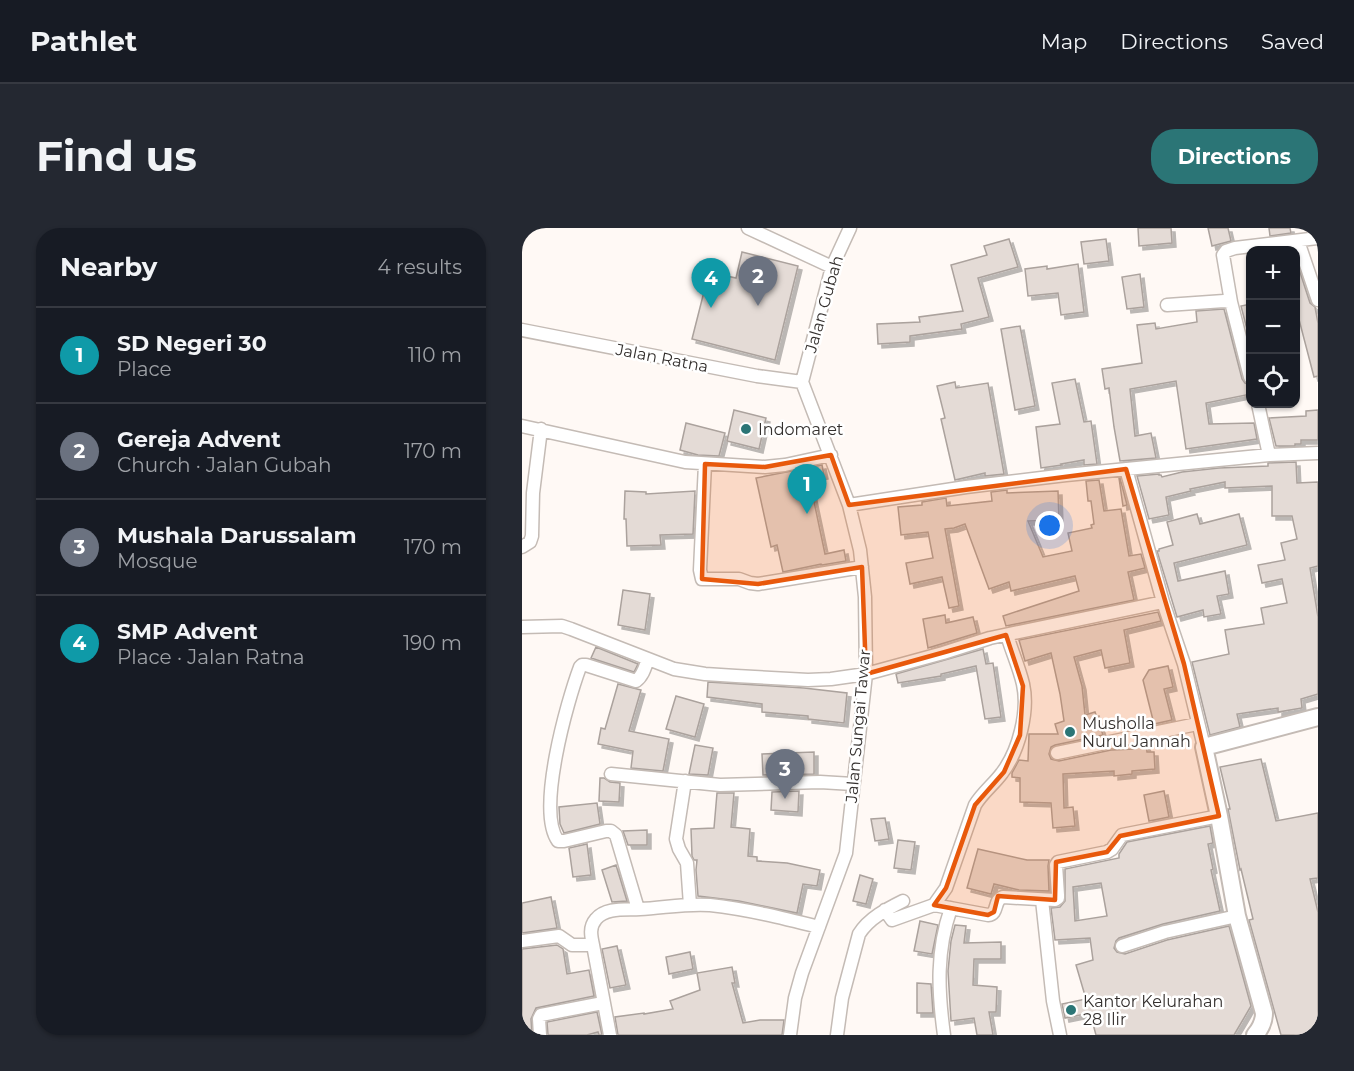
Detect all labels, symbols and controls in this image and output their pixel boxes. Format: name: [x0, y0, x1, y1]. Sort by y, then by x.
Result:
text: Pathlet: [30, 24, 137, 58]
text: Map: [1041, 29, 1087, 54]
text: Directions: [1120, 29, 1228, 54]
text: Saved: [1261, 29, 1324, 54]
button: Directions: [1151, 129, 1318, 184]
text: Find us: [36, 130, 197, 182]
map controls: [1246, 246, 1300, 408]
button: +: [1246, 246, 1300, 300]
text: Nearby: [60, 251, 157, 283]
street label: Jalan Gubah: [801, 253, 847, 356]
text: 4 results: [377, 255, 462, 279]
pin: 2: [738, 256, 778, 306]
pin: 4: [692, 259, 730, 308]
button: −: [1246, 300, 1300, 354]
text: SD Negeri 30: [117, 330, 267, 357]
street label: Jalan Ratna: [613, 340, 710, 376]
text: 1: [76, 343, 83, 367]
text: 110 m: [408, 343, 462, 367]
button: locate: [1246, 354, 1300, 408]
text: Place: [117, 357, 172, 381]
place label: Indomaret: [758, 420, 844, 439]
marker: Indomaret: [739, 422, 753, 436]
text: Gereja Advent: [117, 426, 281, 453]
text: 2: [74, 439, 85, 463]
text: 170 m: [404, 439, 462, 463]
text: Church · Jalan Gubah: [117, 453, 332, 477]
pin: 1: [788, 464, 826, 514]
your location: [1035, 511, 1064, 540]
text: Mushala Darussalam: [117, 522, 357, 549]
text: 3: [74, 535, 85, 559]
text: 170 m: [404, 535, 462, 559]
text: Mosque: [117, 549, 197, 573]
text: SMP Advent: [117, 618, 258, 645]
text: 4: [73, 631, 86, 655]
text: 190 m: [403, 631, 462, 655]
text: Place · Jalan Ratna: [117, 645, 305, 669]
street label: Jalan Sungai Tawar: [842, 648, 874, 805]
place label: Musholla Nurul Jannah: [1082, 714, 1191, 751]
marker: Musholla Nurul Jannah: [1063, 725, 1077, 739]
pin: 3: [766, 750, 804, 799]
place label: Kantor Kelurahan 28 Ilir: [1083, 992, 1223, 1029]
marker: Kantor Kelurahan 28 Ilir: [1064, 1003, 1078, 1017]

